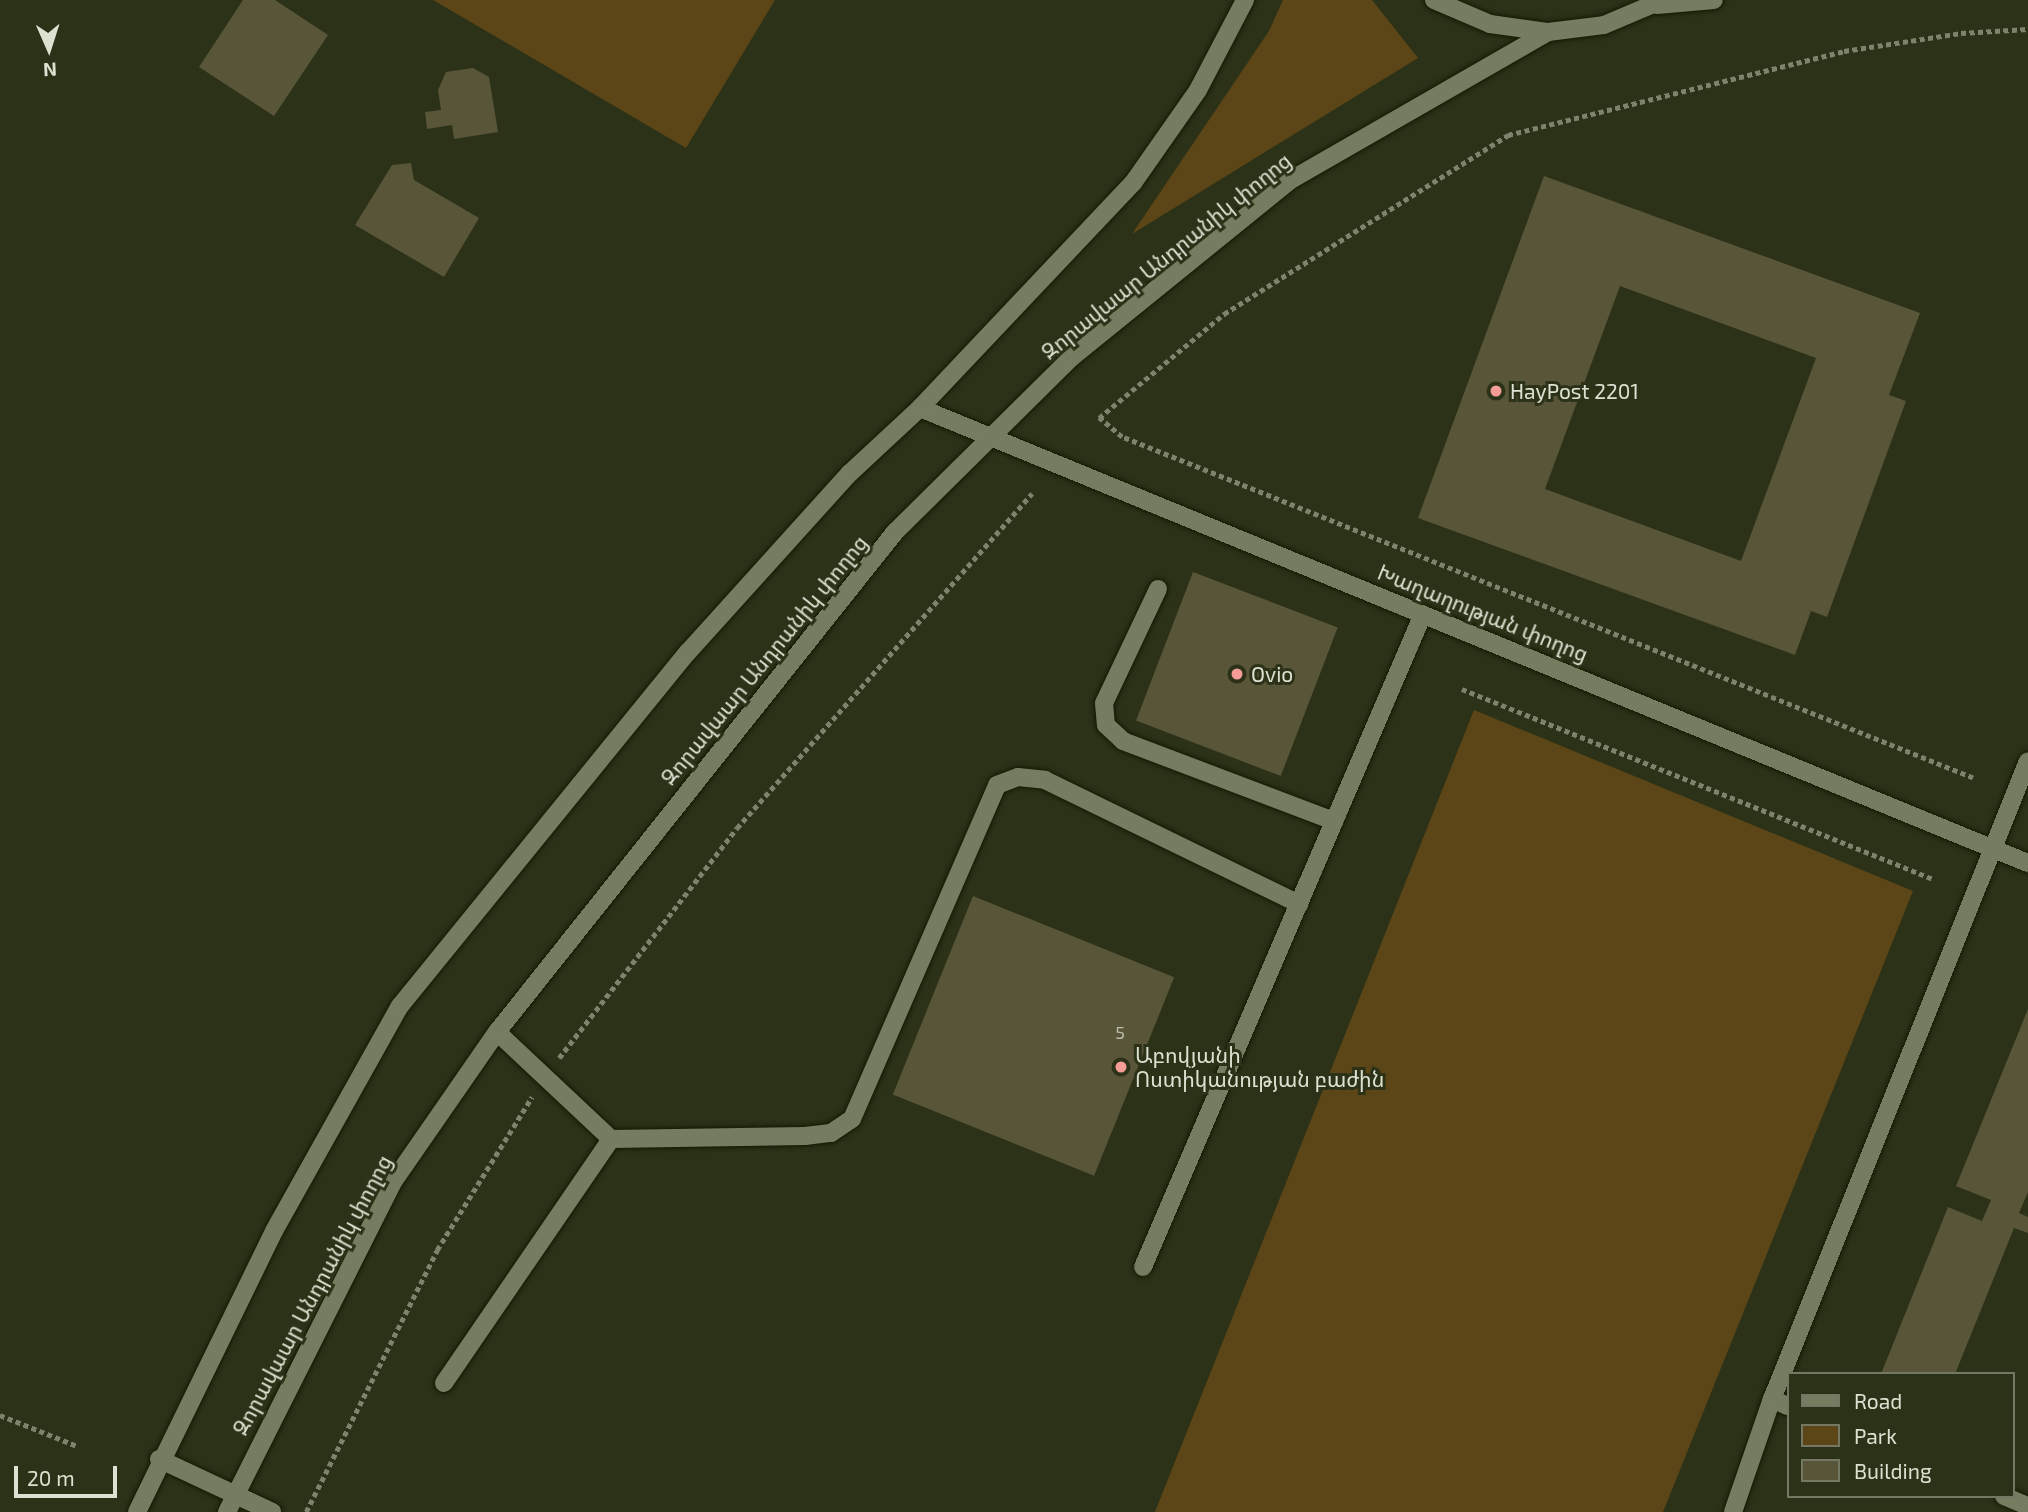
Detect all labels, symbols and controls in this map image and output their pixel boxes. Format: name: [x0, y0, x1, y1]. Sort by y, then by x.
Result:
north arrow: [14, 14, 84, 84]
text: N: [43, 59, 58, 82]
street label: Զորավաար Անդրանիկ փողոց: [1036, 147, 1296, 365]
place label: HayPost 2201: [1510, 378, 1639, 404]
marker: HayPost 2201: [1488, 383, 1504, 399]
street label: Զորավաար Անդրանիկ փողոց: [655, 530, 873, 790]
street label: Խաղաղության փողոց: [1374, 559, 1592, 667]
place label: Ovio: [1251, 661, 1293, 687]
marker: Ovio: [1229, 666, 1245, 682]
house number: 5: [1115, 1021, 1125, 1043]
place label: Աբովյանի Ոստիկանության բաժին: [1135, 1042, 1384, 1092]
marker: Աբովյանի Ոստիկանության բաժին: [1113, 1059, 1129, 1075]
street label: Զորավաար Անդրանիկ փողոց: [227, 1151, 397, 1439]
legend: [1786, 1372, 2014, 1498]
text: Road: [1854, 1388, 1902, 1413]
text: Park: [1854, 1423, 1897, 1448]
scale bar: [18, 1452, 121, 1496]
text: Building: [1854, 1458, 1932, 1483]
text: 20 m: [27, 1465, 75, 1490]

